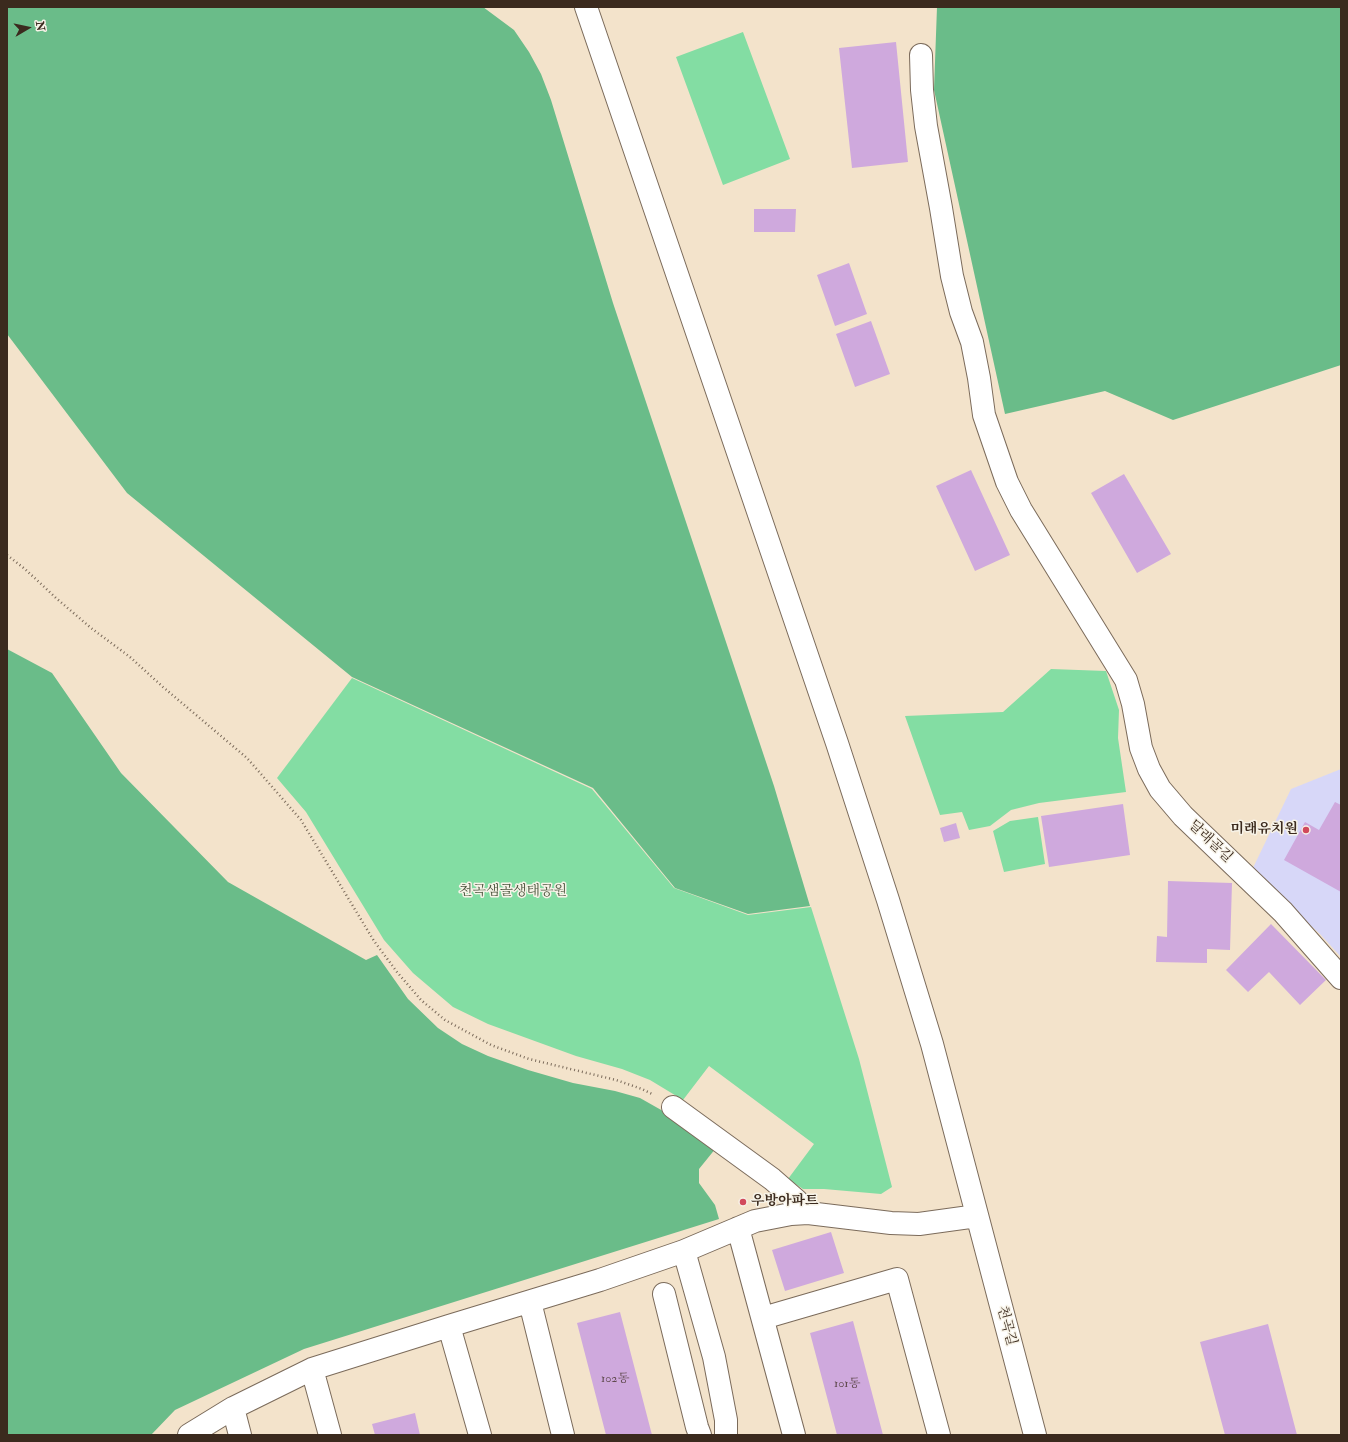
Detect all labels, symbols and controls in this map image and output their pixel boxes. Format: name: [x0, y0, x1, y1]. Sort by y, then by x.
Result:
north arrow: [8, 8, 48, 48]
text: N: [33, 20, 48, 32]
street label: 달래골길: [1184, 817, 1236, 867]
place label: 미래유치원: [1230, 822, 1298, 838]
marker: 미래유치원: [1301, 825, 1311, 835]
park label: 천곡샘골생태공원: [459, 884, 567, 900]
place label: 우방아파트: [751, 1194, 819, 1210]
marker: 우방아파트: [738, 1197, 748, 1207]
street label: 천곡길: [993, 1304, 1019, 1348]
house number: 102동: [601, 1372, 629, 1386]
house number: 101동: [834, 1377, 860, 1391]

